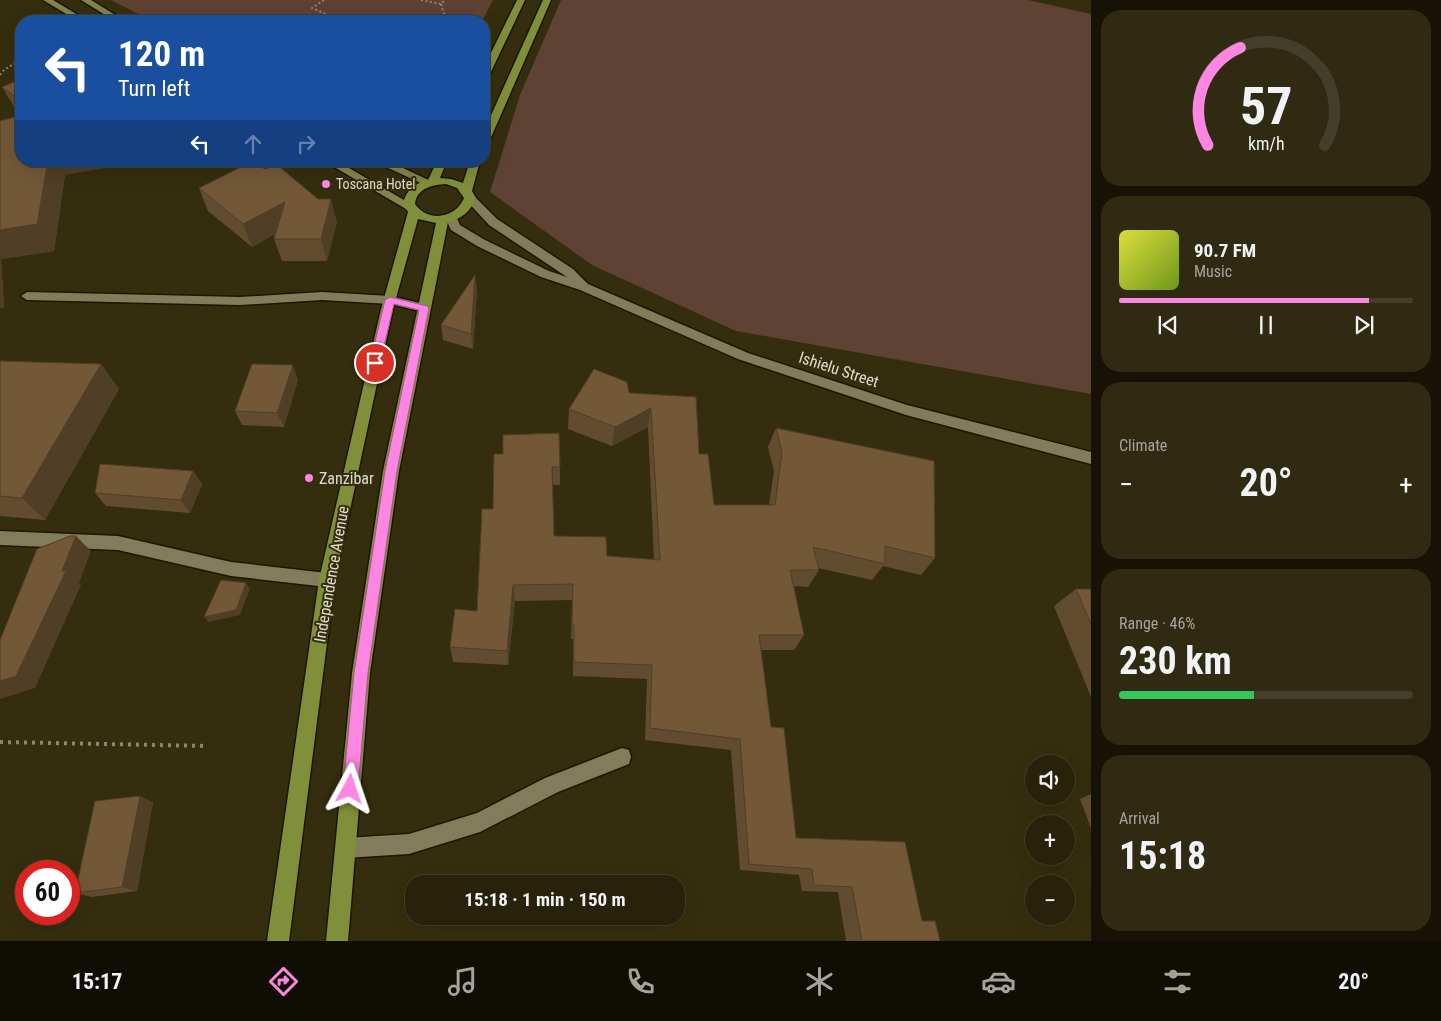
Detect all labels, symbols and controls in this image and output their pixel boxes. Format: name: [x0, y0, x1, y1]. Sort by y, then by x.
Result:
text: 120 m: [118, 34, 205, 75]
icon: left: [35, 35, 100, 100]
text: Turn left: [118, 76, 190, 101]
text: 57: [1240, 76, 1292, 137]
icon: left: [186, 130, 214, 158]
icon: ahead: [239, 130, 267, 158]
icon: right: [292, 130, 320, 158]
text: km/h: [1248, 133, 1284, 154]
place label: Toscana Hotel: [336, 176, 416, 192]
marker: Toscana Hotel: [320, 178, 332, 190]
text: 90.7 FM: [1194, 239, 1256, 262]
text: Music: [1194, 262, 1232, 281]
icon: previous: [1154, 311, 1182, 339]
icon: pause: [1252, 311, 1280, 339]
icon: next: [1350, 311, 1378, 339]
pin: [354, 342, 396, 384]
street label: Ishielu Street: [797, 348, 881, 391]
icon: arrive: [361, 349, 389, 377]
text: Climate: [1119, 436, 1167, 455]
text: 20°: [1239, 461, 1293, 505]
text: −: [1119, 468, 1133, 501]
text: +: [1399, 468, 1413, 501]
place label: Zanzibar: [319, 469, 374, 488]
marker: Zanzibar: [303, 472, 315, 484]
street label: Independence Avenue: [310, 504, 353, 644]
text: Range · 46%: [1119, 614, 1195, 633]
text: 230 km: [1119, 639, 1232, 683]
map controls: [1025, 755, 1075, 925]
button: sound: [1025, 755, 1075, 805]
position arrow: [323, 762, 375, 814]
text: Arrival: [1119, 809, 1160, 828]
button: +: [1025, 815, 1075, 865]
text: 15:18: [1119, 834, 1206, 878]
speed limit sign: 60: [15, 860, 80, 925]
button: −: [1025, 875, 1075, 925]
text: 15:18 · 1 min · 150 m: [464, 888, 626, 911]
icon: directions: [266, 964, 301, 999]
icon: music: [445, 964, 480, 999]
icon: phone: [623, 964, 658, 999]
icon: climate: [802, 964, 837, 999]
icon: car: [981, 964, 1016, 999]
icon: filters: [1160, 964, 1195, 999]
text: 15:17: [72, 969, 122, 994]
text: 20°: [1338, 969, 1369, 994]

